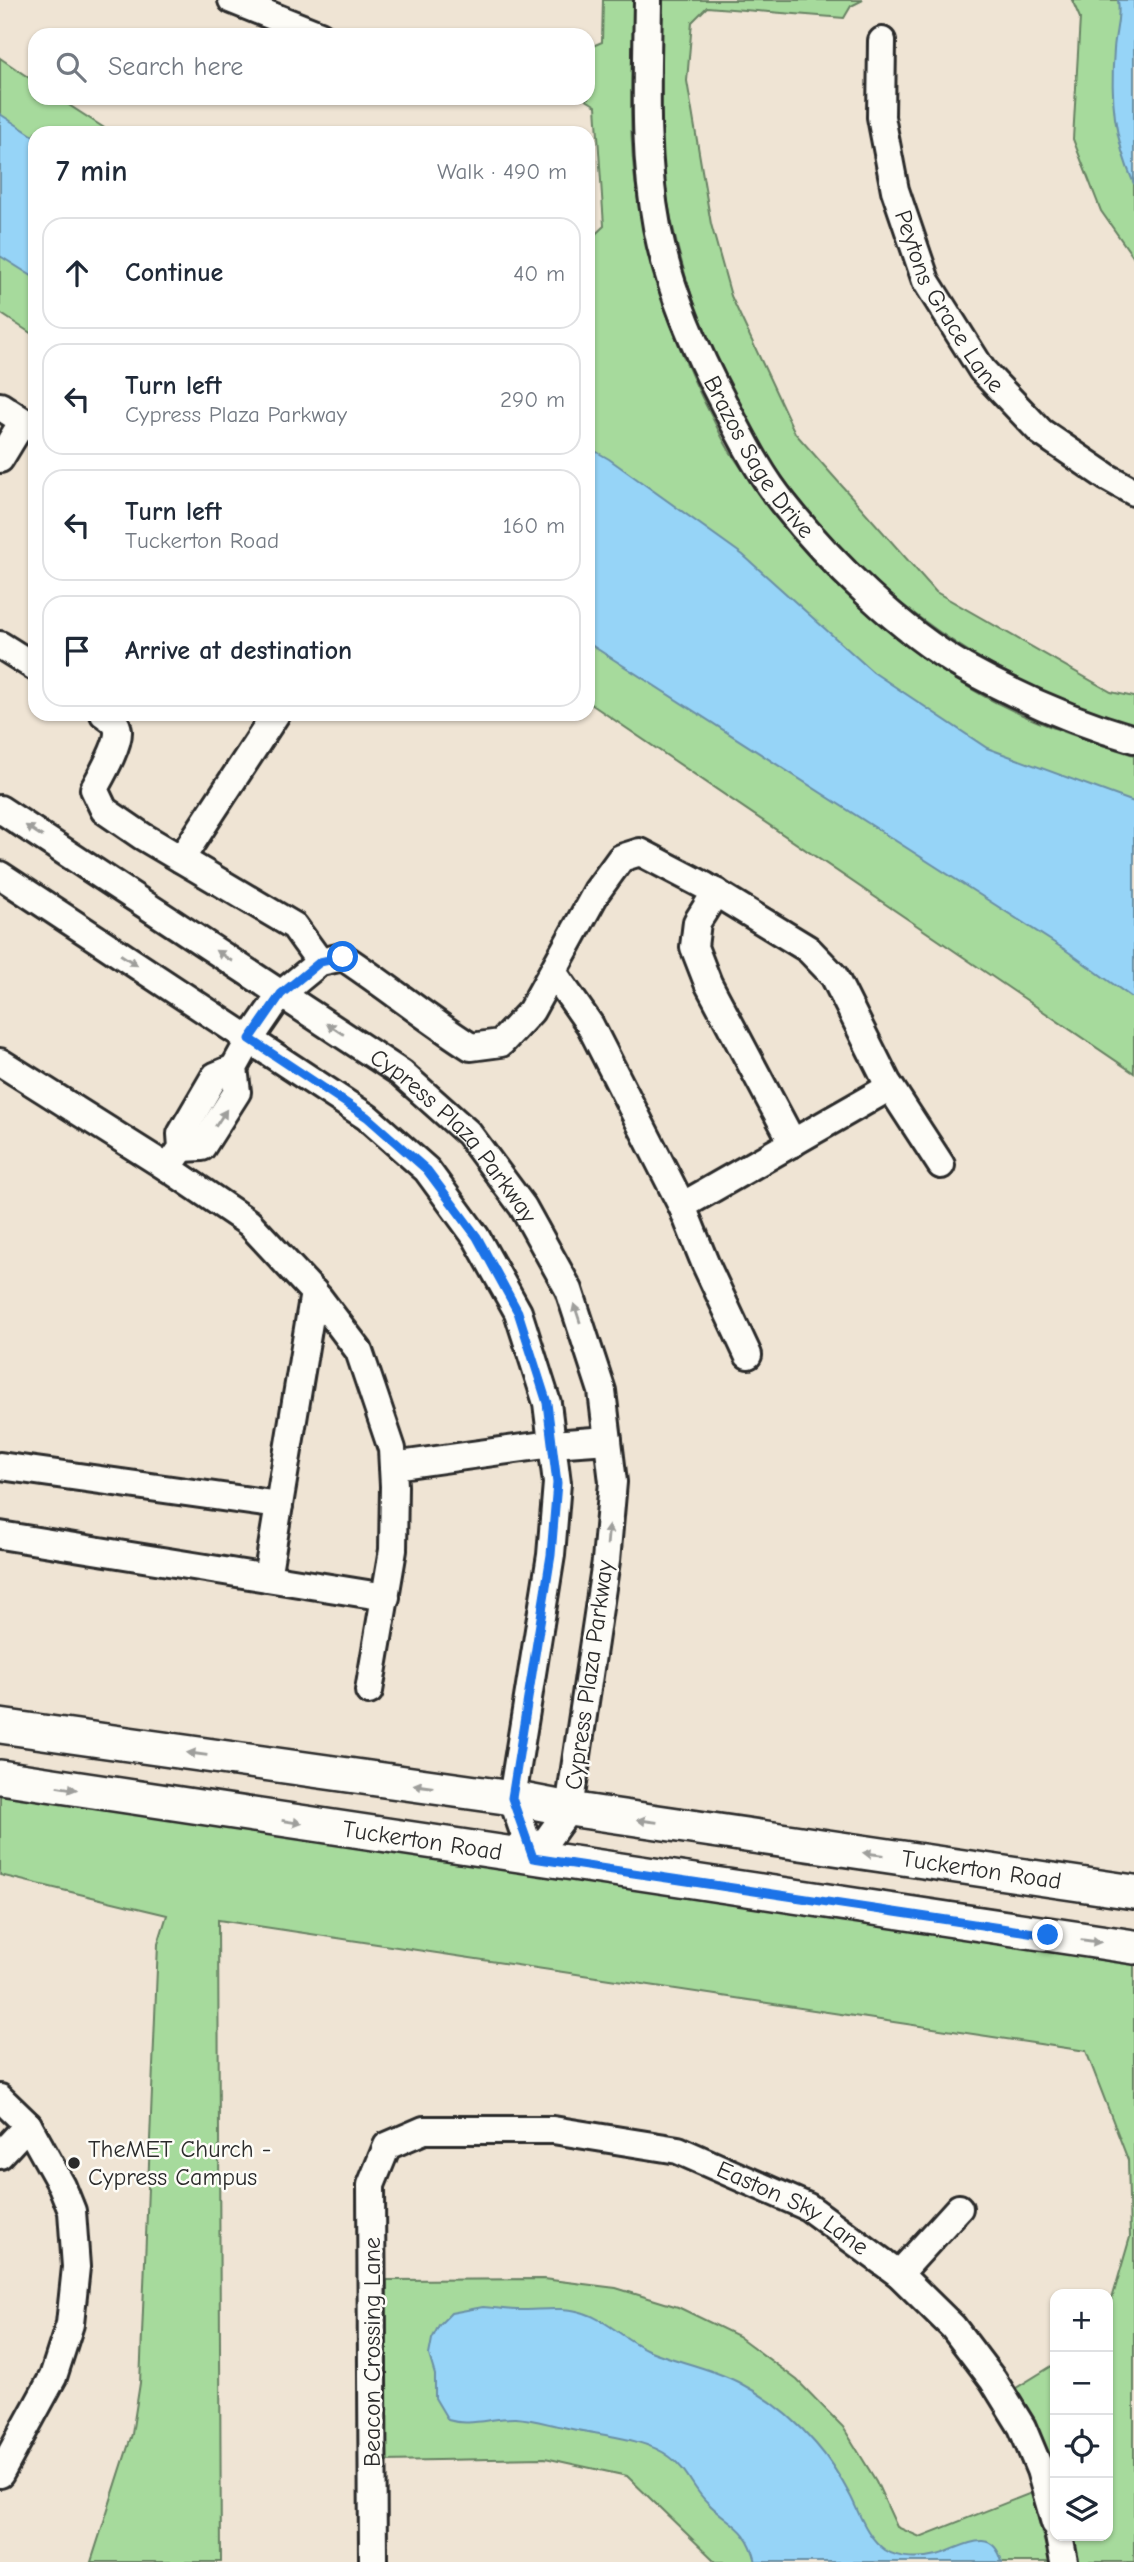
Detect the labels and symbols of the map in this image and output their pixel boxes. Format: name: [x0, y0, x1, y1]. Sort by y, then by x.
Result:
street label: Peytons Grace Lane: [889, 206, 1010, 398]
street label: Brazos Sage Drive: [698, 371, 820, 544]
one-way arrow: [25, 824, 43, 838]
route start: [327, 941, 358, 972]
one-way arrow: [215, 949, 233, 963]
one-way arrow: [120, 953, 138, 967]
one-way arrow: [326, 1022, 344, 1036]
street label: Cypress Plaza Parkway: [365, 1043, 543, 1228]
one-way arrow: [214, 1108, 227, 1127]
one-way arrow: [571, 1302, 581, 1323]
one-way arrow: [603, 1524, 614, 1546]
street label: Cypress Plaza Parkway: [559, 1558, 619, 1792]
one-way arrow: [186, 1748, 208, 1759]
one-way arrow: [412, 1780, 434, 1791]
one-way arrow: [57, 1782, 79, 1793]
street label: Tuckerton Road: [341, 1815, 504, 1866]
one-way arrow: [636, 1815, 658, 1826]
one-way arrow: [281, 1817, 303, 1828]
street label: Tuckerton Road: [900, 1844, 1063, 1895]
one-way arrow: [861, 1848, 883, 1859]
route end: [1032, 1919, 1063, 1950]
one-way arrow: [1080, 1936, 1102, 1947]
place label: TheMET Church - Cypress Campus: [88, 2135, 271, 2191]
marker: TheMET Church - Cypress Campus: [66, 2155, 82, 2171]
street label: Easton Sky Lane: [713, 2155, 874, 2261]
street label: Beacon Crossing Lane: [358, 2237, 386, 2467]

